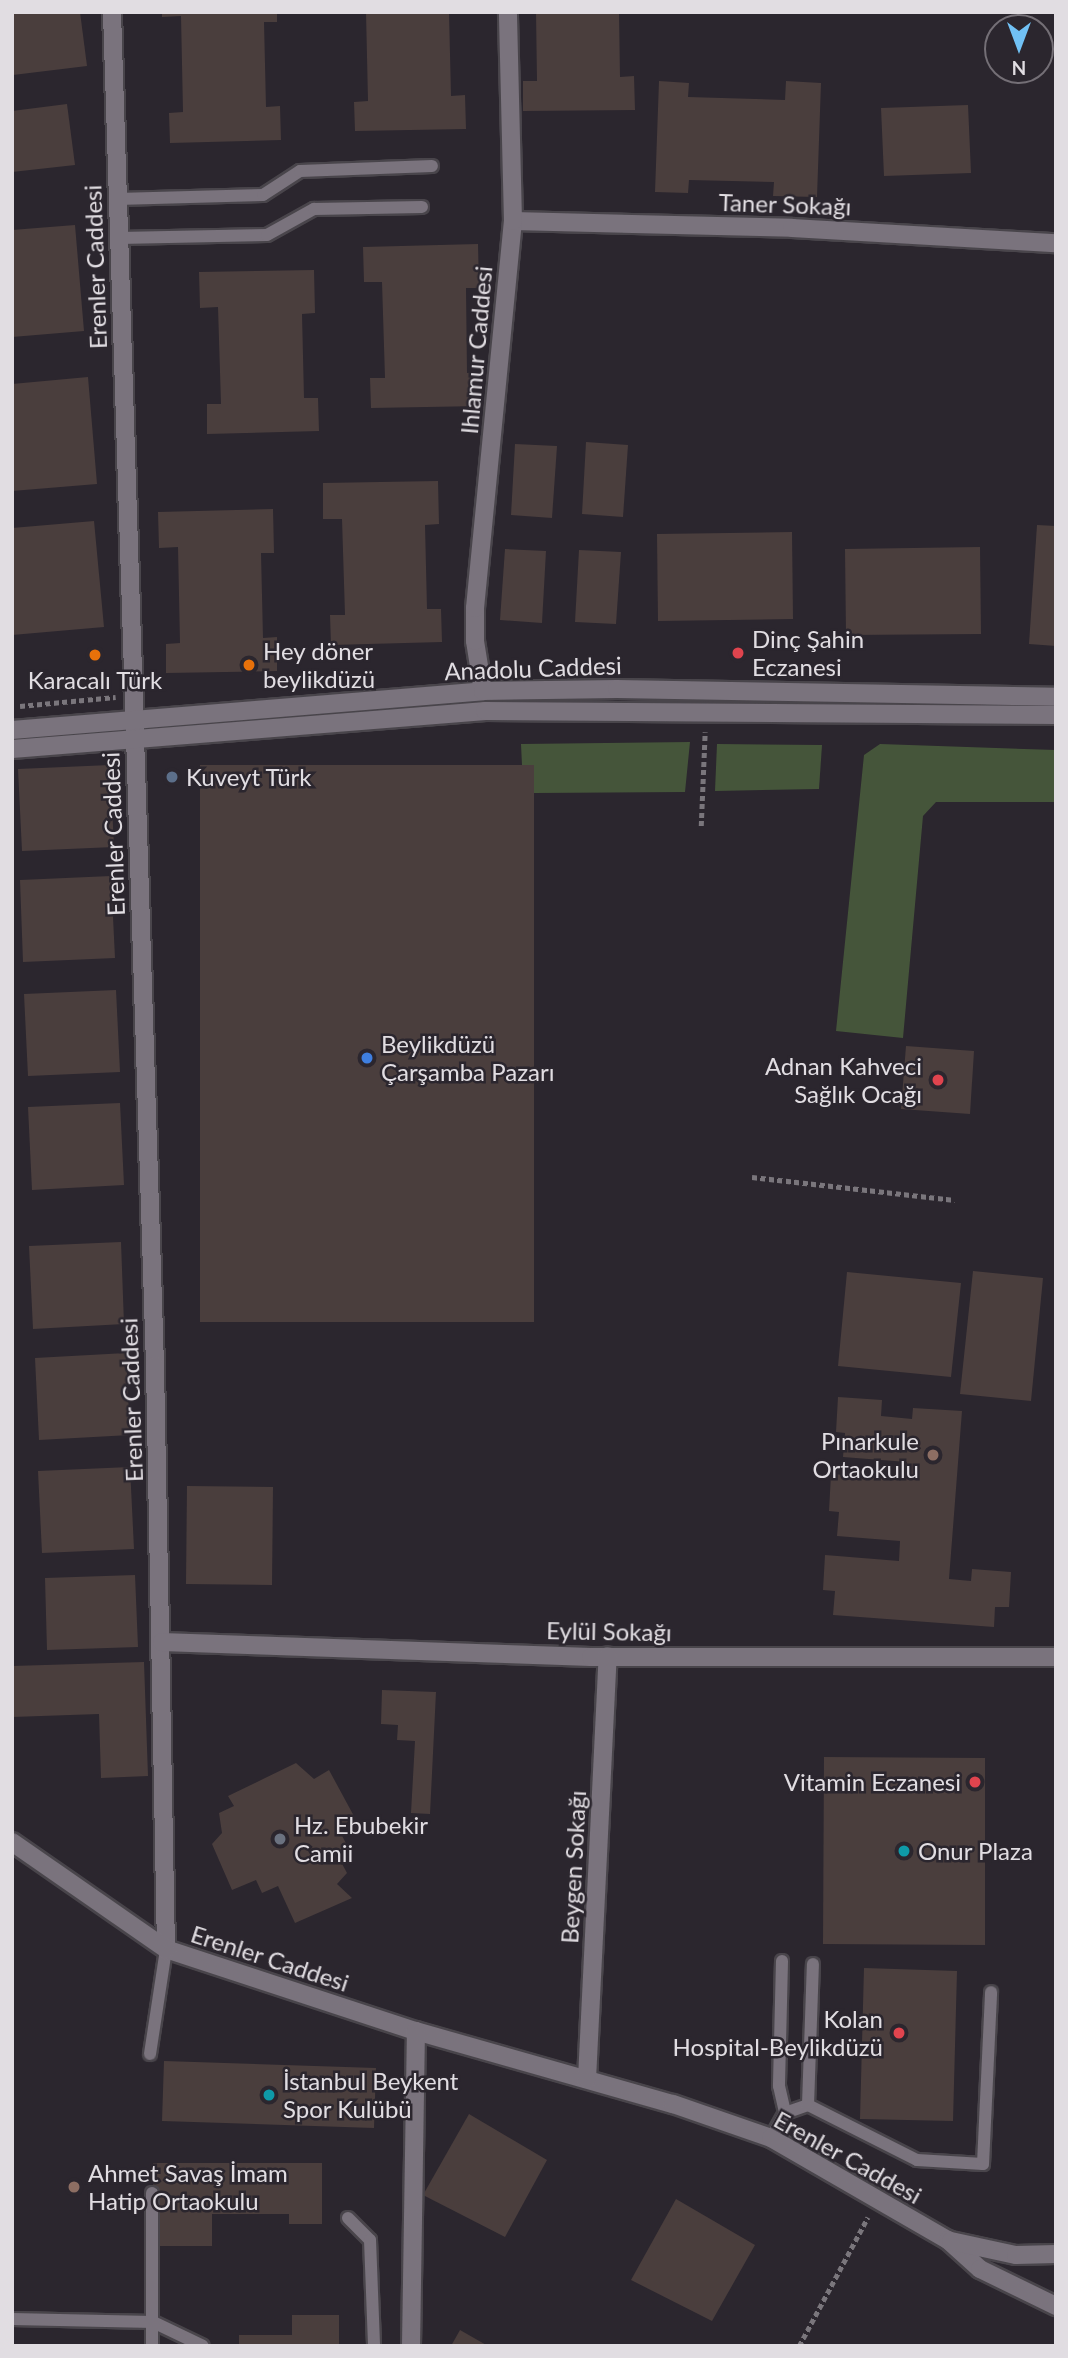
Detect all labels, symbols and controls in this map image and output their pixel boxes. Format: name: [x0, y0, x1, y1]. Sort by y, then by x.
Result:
north arrow: [984, 14, 1054, 84]
text: N: [1012, 57, 1026, 80]
street label: Erenler Caddesi: [78, 184, 112, 350]
street label: Taner Sokağı: [718, 187, 852, 221]
street label: Ihlamur Caddesi: [454, 264, 498, 436]
place label: Dinç Şahin Eczanesi: [752, 625, 864, 681]
place label: Hey döner beylikdüzü: [263, 637, 375, 693]
marker: Dinç Şahin Eczanesi: [730, 645, 746, 661]
marker: Karacalı Türk: [87, 647, 103, 663]
street label: Anadolu Caddesi: [444, 651, 622, 685]
marker: Hey döner beylikdüzü: [241, 657, 257, 673]
place label: Karacalı Türk: [27, 666, 163, 694]
street label: Erenler Caddesi: [96, 751, 130, 917]
place label: Kuveyt Türk: [186, 763, 312, 791]
marker: Kuveyt Türk: [164, 769, 180, 785]
place label: Beylikdüzü Çarşamba Pazarı: [381, 1030, 554, 1086]
marker: Beylikdüzü Çarşamba Pazarı: [359, 1050, 375, 1066]
place label: Adnan Kahveci Sağlık Ocağı: [765, 1052, 922, 1108]
marker: Adnan Kahveci Sağlık Ocağı: [928, 1070, 948, 1090]
street label: Erenler Caddesi: [114, 1317, 148, 1483]
place label: Pınarkule Ortaokulu: [813, 1427, 919, 1483]
marker: Pınarkule Ortaokulu: [925, 1447, 941, 1463]
street label: Eylül Sokağı: [546, 1616, 672, 1646]
place label: Vitamin Eczanesi: [784, 1768, 961, 1796]
marker: Vitamin Eczanesi: [967, 1774, 983, 1790]
street label: Beygen Sokağı: [555, 1790, 591, 1944]
place label: Hz. Ebubekir Camii: [294, 1811, 428, 1867]
marker: Hz. Ebubekir Camii: [272, 1831, 288, 1847]
place label: Onur Plaza: [918, 1837, 1033, 1865]
marker: Onur Plaza: [896, 1843, 912, 1859]
street label: Erenler Caddesi: [187, 1919, 353, 1997]
place label: Kolan Hospital-Beylikdüzü: [673, 2005, 883, 2061]
marker: Kolan Hospital-Beylikdüzü: [889, 2023, 909, 2043]
place label: İstanbul Beykent Spor Kulübü: [283, 2067, 458, 2123]
marker: İstanbul Beykent Spor Kulübü: [261, 2087, 277, 2103]
street label: Erenler Caddesi: [769, 2104, 927, 2210]
place label: Ahmet Savaş İmam Hatip Ortaokulu: [88, 2159, 288, 2215]
marker: Ahmet Savaş İmam Hatip Ortaokulu: [66, 2179, 82, 2195]

